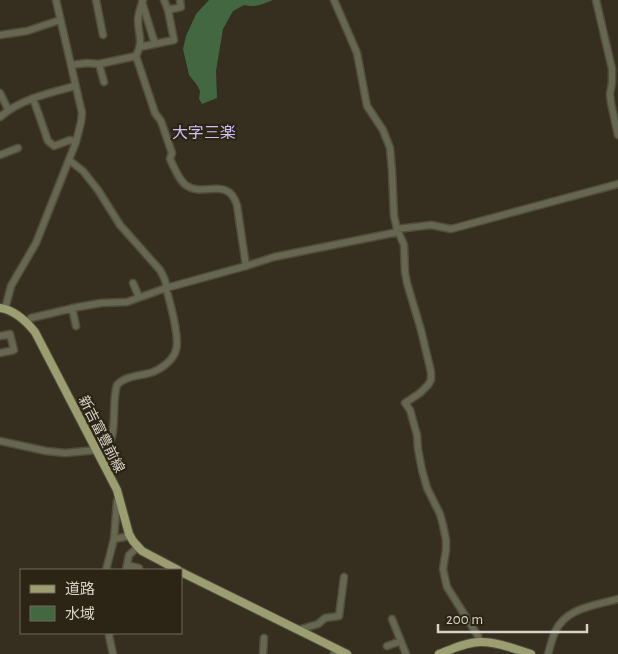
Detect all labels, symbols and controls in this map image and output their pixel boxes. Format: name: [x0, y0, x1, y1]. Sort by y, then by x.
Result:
district label: 大字三楽: [172, 124, 236, 141]
street label: 新吉富豊前線: [76, 393, 128, 475]
legend: [20, 569, 182, 634]
text: 道路: [65, 581, 95, 597]
scale bar: [438, 602, 587, 634]
text: 水域: [65, 606, 95, 622]
text: 200 m: [446, 612, 483, 627]

